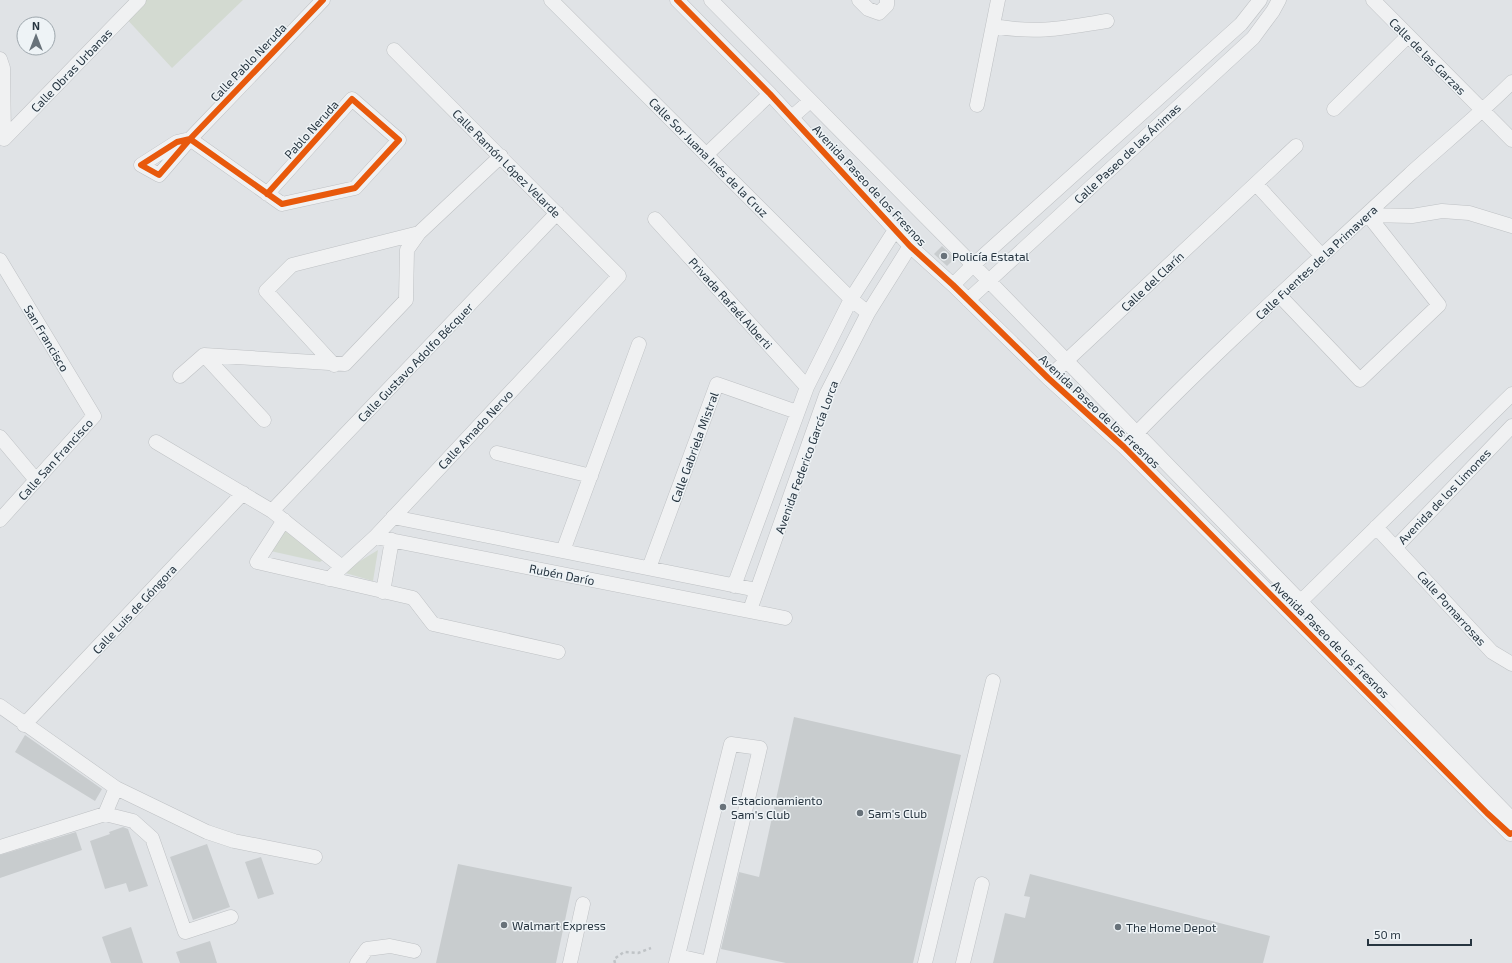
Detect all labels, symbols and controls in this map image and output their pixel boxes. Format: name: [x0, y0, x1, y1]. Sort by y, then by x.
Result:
street label: Calle de las Garzas: [1387, 15, 1469, 97]
north arrow: [16, 16, 56, 56]
text: N: [32, 19, 40, 32]
street label: Calle Pablo Neruda: [207, 20, 289, 104]
street label: Calle Obras Urbanas: [28, 25, 114, 115]
street label: Calle Sor Juana Inés de la Cruz: [647, 95, 771, 219]
street label: Pablo Neruda: [281, 97, 341, 161]
street label: Calle Paseo de las Ánimas: [1071, 100, 1183, 206]
street label: Calle Ramón López Velarde: [450, 106, 564, 220]
street label: Avenida Paseo de los Fresnos: [810, 122, 930, 248]
street label: Calle Fuentes de la Primavera: [1252, 202, 1380, 322]
street label: Calle del Clarín: [1118, 248, 1186, 314]
place label: Policía Estatal: [952, 249, 1030, 263]
marker: Policía Estatal: [939, 251, 949, 261]
street label: Privada Rafaél Alberti: [686, 255, 776, 351]
street label: Calle Gustavo Adolfo Bécquer: [354, 299, 476, 424]
street label: San Francisco: [22, 302, 72, 374]
street label: Avenida Paseo de los Fresnos: [1037, 351, 1163, 471]
street label: Avenida Federico García Lorca: [772, 378, 840, 536]
street label: Calle Amado Nervo: [435, 386, 515, 471]
street label: Calle Gabriela Mistral: [667, 389, 721, 504]
street label: Calle San Francisco: [15, 415, 95, 503]
street label: Avenida de los Limones: [1395, 445, 1493, 547]
street label: Rubén Darío: [528, 561, 596, 587]
street label: Calle Luis de Góngora: [89, 562, 179, 656]
street label: Calle Pomarrosas: [1415, 568, 1489, 648]
street label: Avenida Paseo de los Fresnos: [1269, 577, 1393, 701]
place label: Estacionamiento Sam's Club: [731, 793, 823, 821]
marker: Estacionamiento Sam's Club: [718, 802, 728, 812]
place label: Sam's Club: [868, 806, 927, 820]
marker: Sam's Club: [855, 808, 865, 818]
place label: Walmart Express: [512, 918, 606, 932]
marker: Walmart Express: [499, 920, 509, 930]
place label: The Home Depot: [1126, 920, 1217, 934]
scale bar: [1368, 921, 1471, 947]
marker: The Home Depot: [1113, 922, 1123, 932]
text: 50 m: [1374, 927, 1401, 941]

